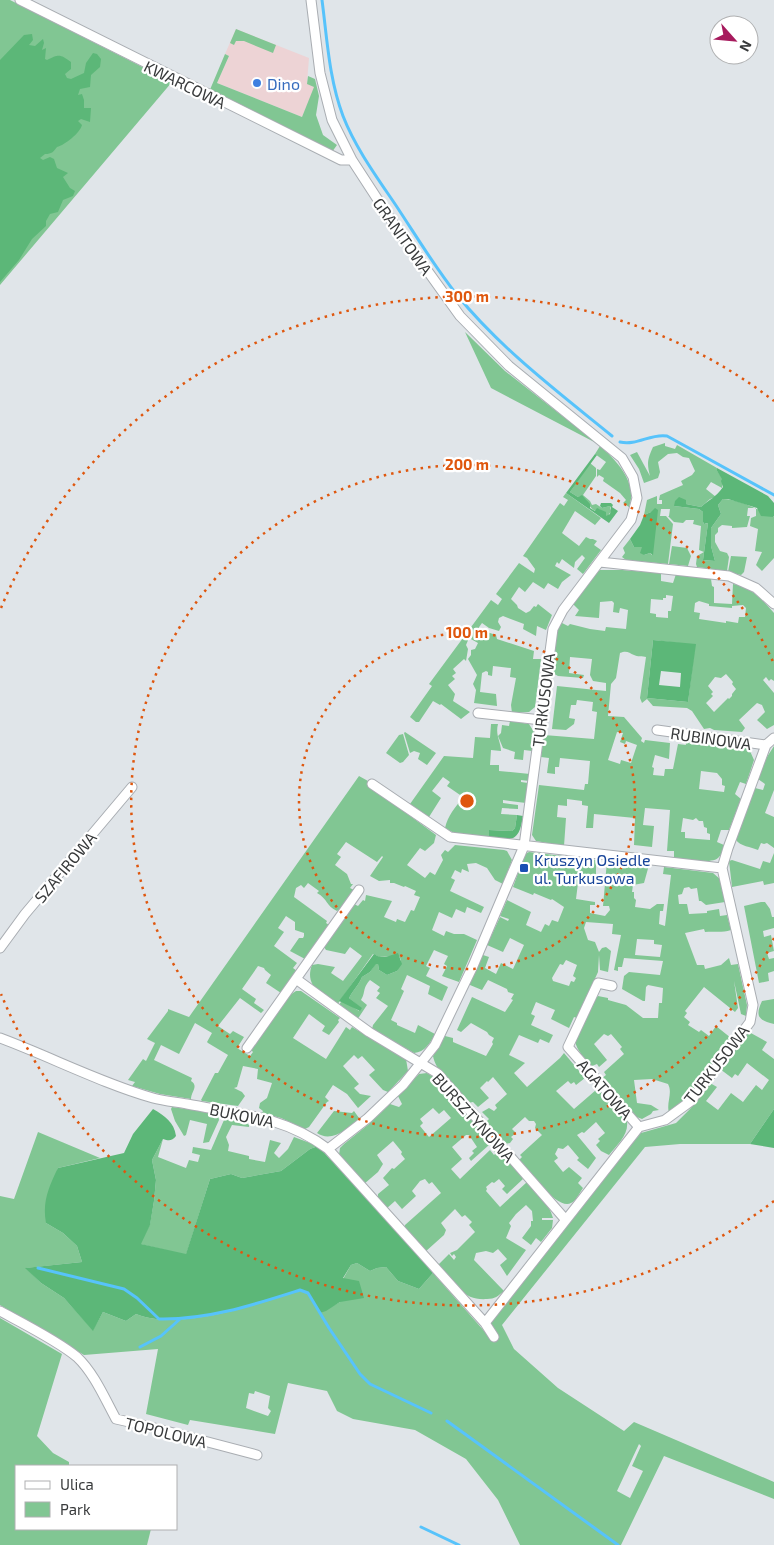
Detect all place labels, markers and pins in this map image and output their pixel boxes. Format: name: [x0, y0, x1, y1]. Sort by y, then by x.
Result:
place label: Dino: [267, 74, 300, 93]
marker: Dino: [251, 77, 263, 89]
centre of rings: [458, 792, 476, 810]
place label: Kruszyn Osiedle ul. Turkusowa: [534, 850, 651, 887]
marker: Kruszyn Osiedle ul. Turkusowa: [518, 862, 530, 874]

